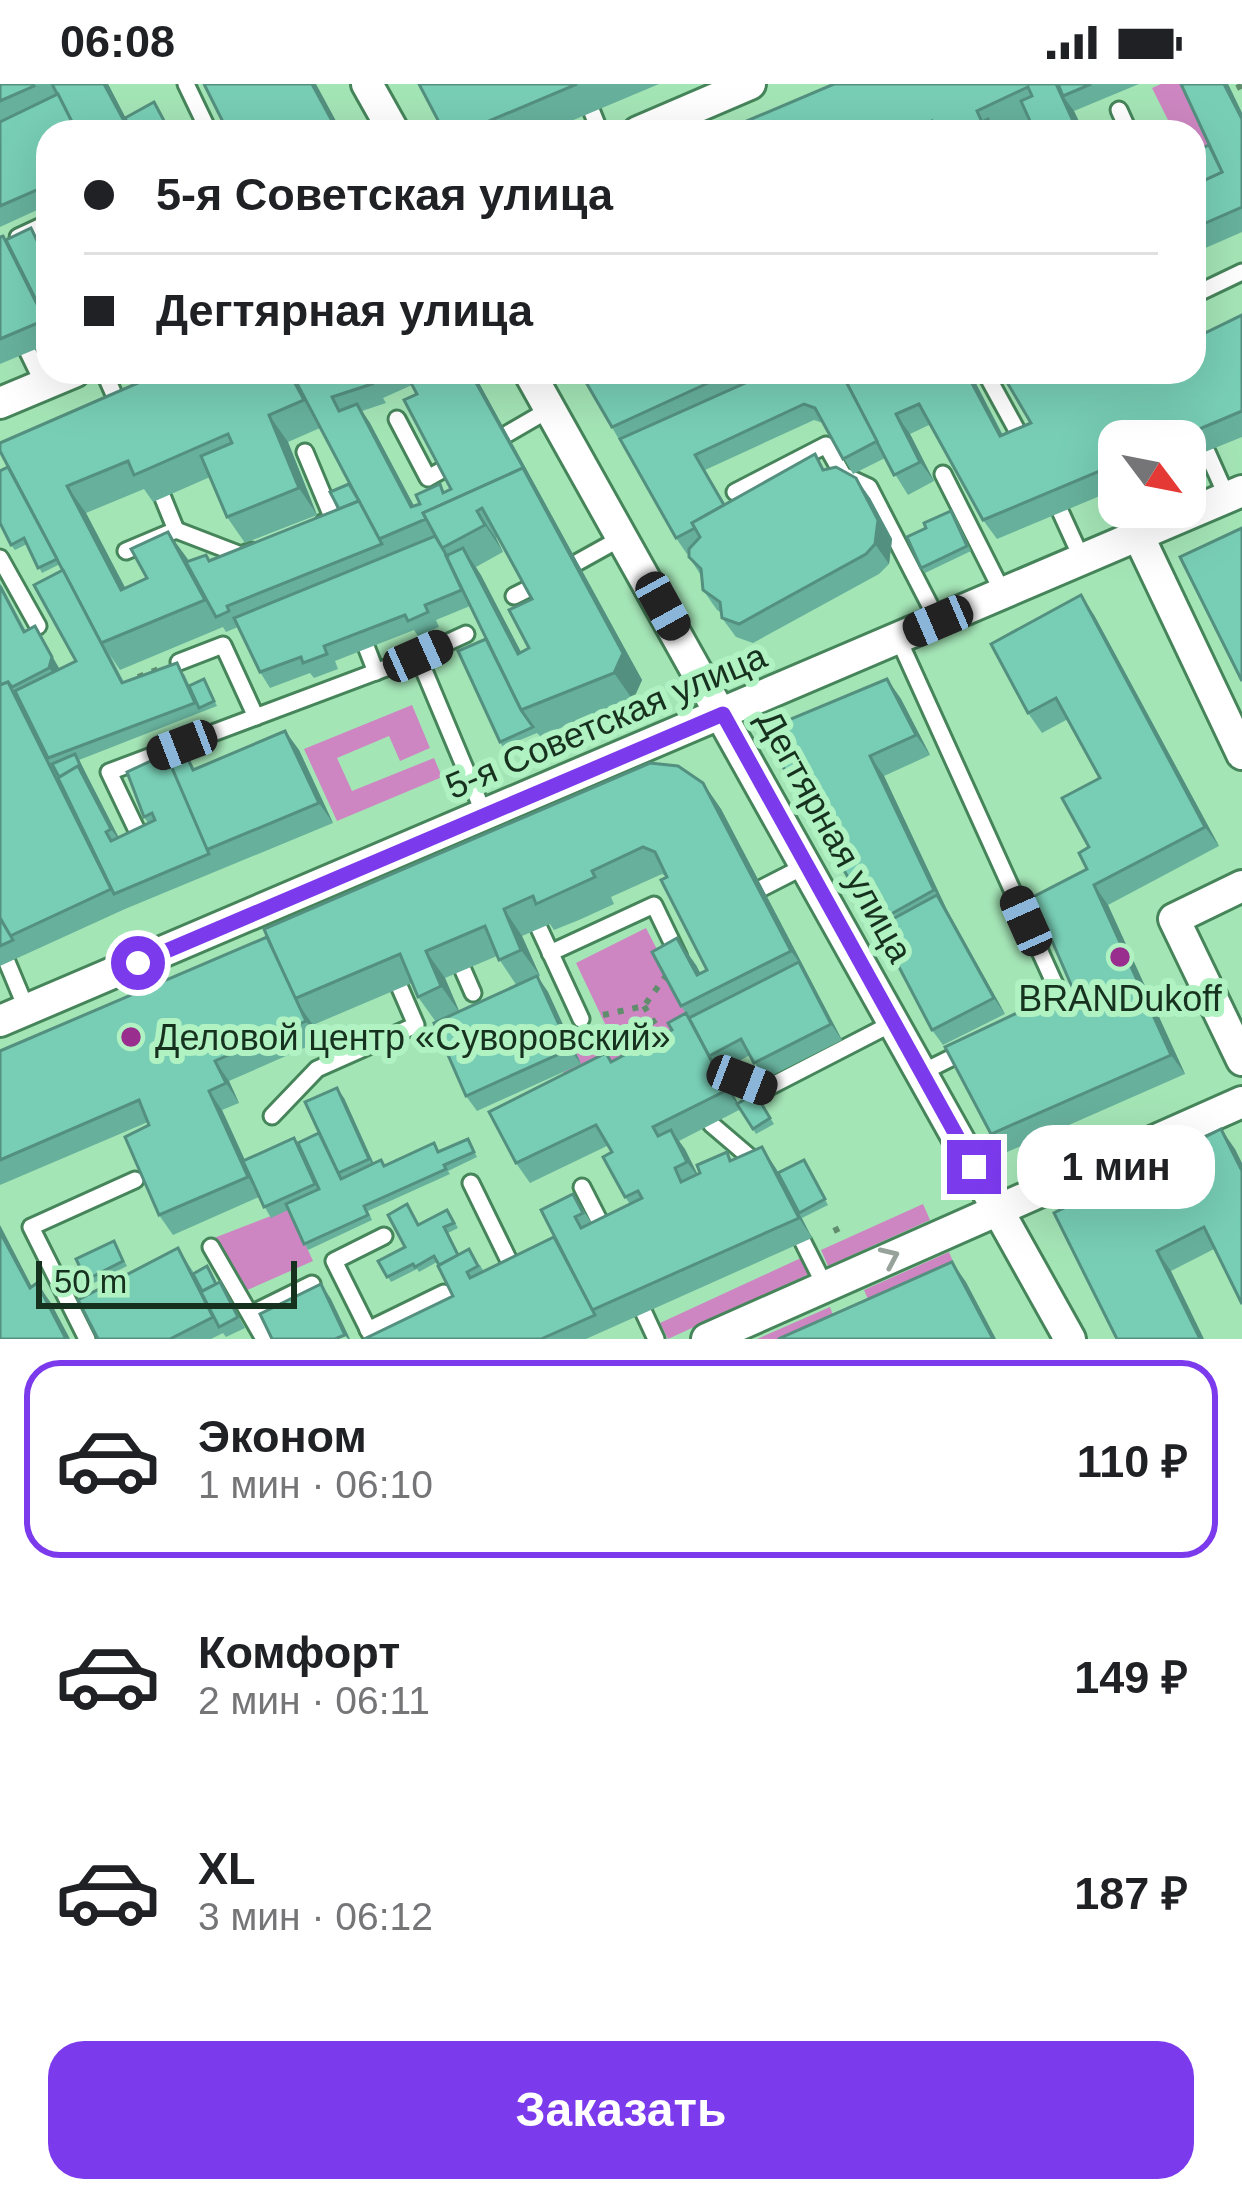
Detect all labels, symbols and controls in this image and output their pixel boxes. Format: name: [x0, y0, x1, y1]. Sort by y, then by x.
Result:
text: 06:08: [60, 16, 175, 67]
text: 5-я Советская улица: [156, 169, 613, 220]
text: Дегтярная улица: [156, 285, 533, 336]
north arrow: [1098, 420, 1206, 528]
map controls: [1098, 420, 1206, 528]
car: [630, 566, 696, 646]
car: [898, 590, 978, 652]
car: [378, 625, 458, 687]
street label: 5-я Советская улица: [440, 635, 773, 807]
street label: Дегтярная улица: [749, 703, 922, 970]
car: [142, 715, 222, 775]
car: [995, 881, 1057, 961]
route start: [111, 936, 165, 990]
marker: BRANDukoff: [1107, 944, 1133, 970]
place label: BRANDukoff: [1018, 978, 1223, 1019]
place label: Деловой центр «Суворовский»: [155, 1017, 671, 1058]
marker: Деловой центр «Суворовский»: [118, 1024, 144, 1050]
car: [702, 1050, 782, 1110]
callout: 1 мин: [1016, 1125, 1214, 1209]
route end: [947, 1140, 1001, 1194]
text: 1 мин: [1062, 1145, 1170, 1188]
one-way arrow: [878, 1247, 899, 1271]
scale bar: [36, 1255, 297, 1308]
text: 50 m: [54, 1263, 127, 1300]
icon: car: [54, 1405, 162, 1513]
text: Эконом: [198, 1411, 367, 1462]
text: 110 ₽: [1077, 1436, 1188, 1487]
text: 1 мин · 06:10: [198, 1463, 433, 1506]
icon: car: [54, 1621, 162, 1729]
text: Комфорт: [198, 1627, 400, 1678]
text: 149 ₽: [1074, 1652, 1188, 1703]
text: 2 мин · 06:11: [198, 1679, 430, 1722]
icon: car: [54, 1837, 162, 1945]
text: XL: [198, 1843, 256, 1894]
text: 187 ₽: [1074, 1868, 1188, 1919]
text: 3 мин · 06:12: [198, 1895, 433, 1938]
button: Заказать: [48, 2041, 1194, 2179]

